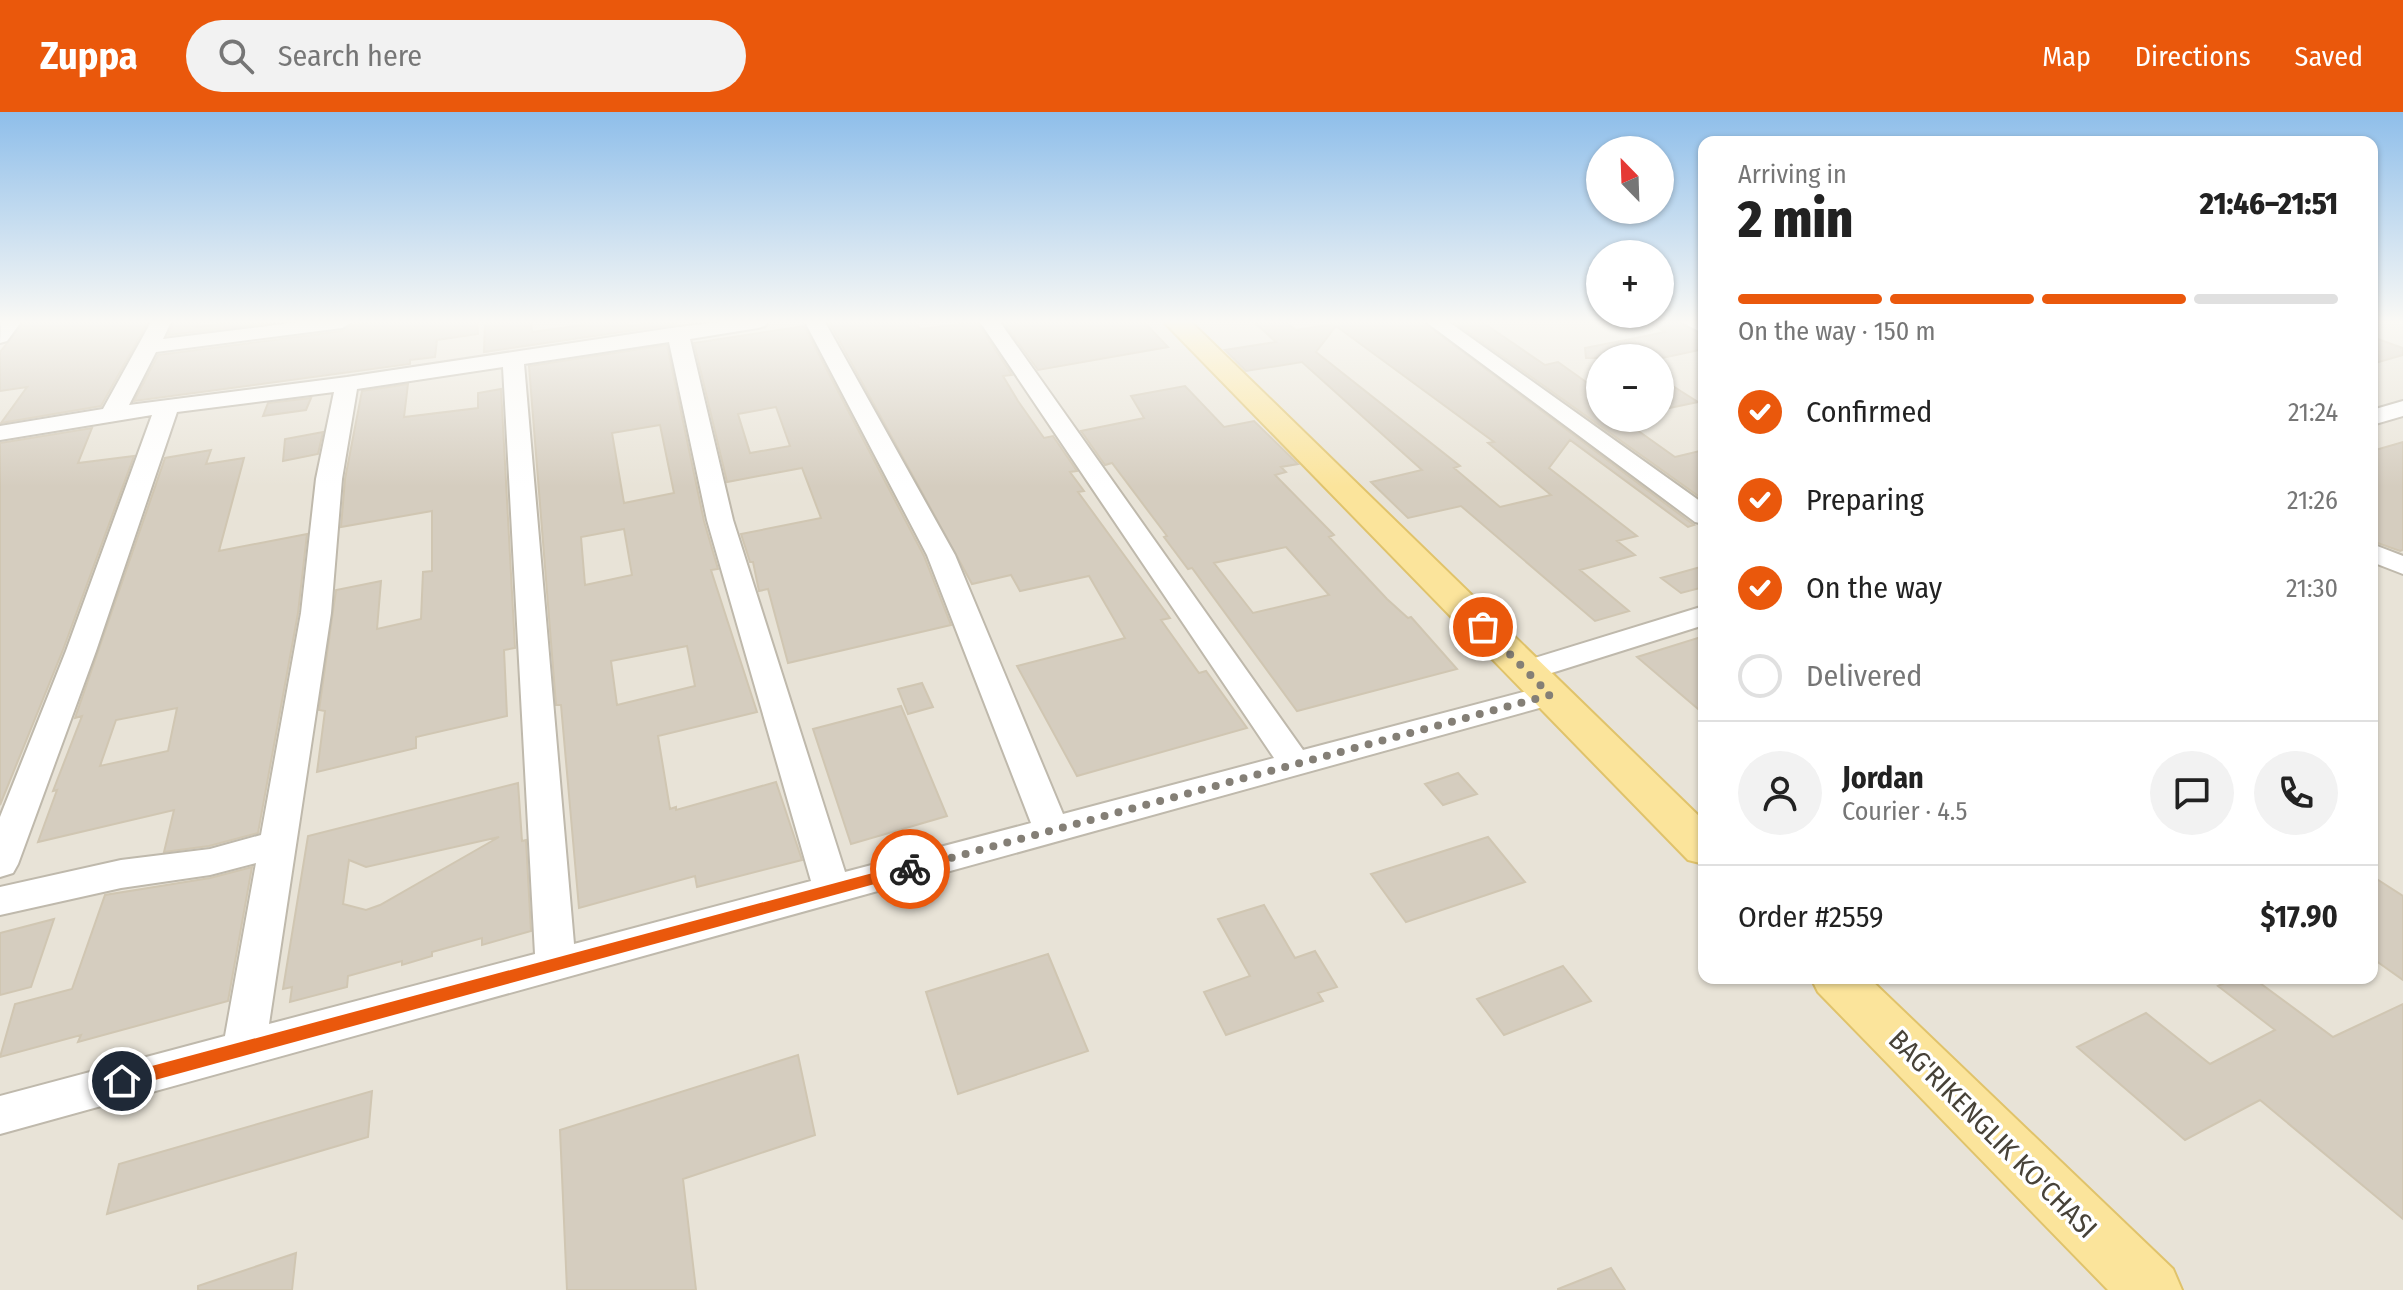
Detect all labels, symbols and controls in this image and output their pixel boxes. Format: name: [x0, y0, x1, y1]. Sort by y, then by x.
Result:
search box: [186, 20, 746, 92]
text: Zuppa: [40, 33, 138, 79]
icon: search: [214, 34, 258, 78]
text: Search here: [278, 38, 422, 74]
text: Map: [2042, 40, 2091, 73]
text: Directions: [2135, 40, 2251, 73]
text: Saved: [2295, 40, 2363, 73]
north arrow: [1586, 136, 1674, 224]
map controls: [1586, 136, 1674, 432]
text: Arriving in: [1738, 159, 1847, 190]
text: 21:46–21:51: [2200, 186, 2338, 222]
text: 2 min: [1738, 188, 1853, 251]
button: +: [1586, 240, 1674, 328]
text: On the way · 150 m: [1738, 316, 1935, 347]
button: −: [1586, 344, 1674, 432]
icon: check: [1738, 390, 1782, 434]
text: Confirmed: [1806, 394, 1932, 430]
text: 21:24: [2288, 397, 2338, 428]
icon: check: [1738, 478, 1782, 522]
text: Preparing: [1806, 482, 1924, 518]
text: 21:26: [2287, 485, 2338, 516]
icon: check: [1738, 566, 1782, 610]
text: On the way: [1806, 570, 1942, 606]
text: 21:30: [2286, 573, 2338, 604]
pin: [1449, 593, 1517, 661]
icon: bag: [1461, 605, 1505, 649]
text: Delivered: [1806, 658, 1922, 694]
button: person: [1738, 751, 1822, 835]
button: chat: [2150, 751, 2234, 835]
button: phone: [2254, 751, 2338, 835]
text: Jordan: [1842, 760, 1924, 796]
text: Courier · 4.5: [1842, 796, 1968, 827]
courier: [870, 829, 950, 909]
icon: bike: [888, 847, 932, 891]
text: Order #2559: [1738, 899, 1884, 935]
text: $17.90: [2261, 899, 2338, 935]
street label: BAG'RIKENGLIK KO'CHASI: [1882, 1023, 2104, 1245]
pin: [88, 1047, 156, 1115]
icon: home: [100, 1059, 144, 1103]

